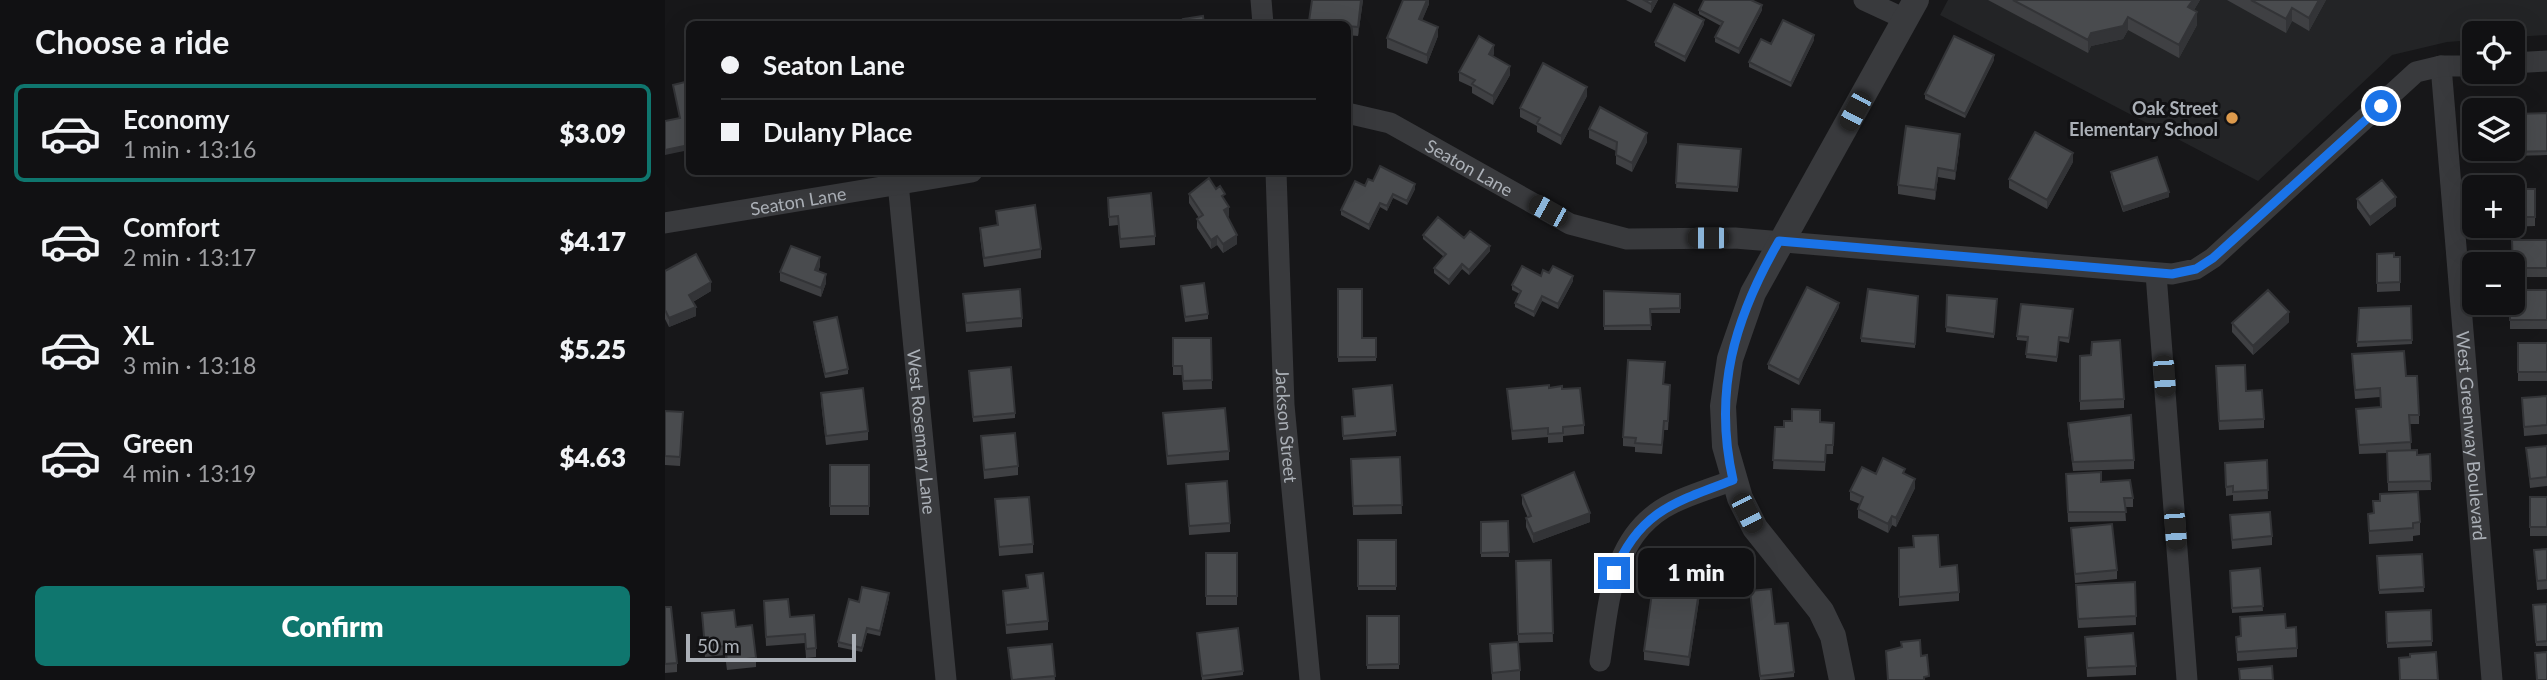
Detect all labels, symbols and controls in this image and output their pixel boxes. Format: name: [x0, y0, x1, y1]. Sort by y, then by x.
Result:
map controls: [2462, 21, 2525, 315]
button: locate: [2462, 21, 2525, 84]
text: Choose a ride: [35, 22, 229, 61]
text: Seaton Lane: [763, 49, 905, 81]
car: [1836, 88, 1875, 134]
route start: [2365, 90, 2397, 122]
place label: Oak Street Elementary School: [2069, 97, 2218, 140]
button: layers: [2462, 98, 2525, 161]
icon: car: [39, 102, 102, 165]
text: Economy: [123, 103, 229, 135]
marker: Oak Street Elementary School: [2224, 110, 2240, 126]
text: Dulany Place: [763, 116, 913, 148]
text: $3.09: [559, 117, 626, 149]
street label: Seaton Lane: [1421, 134, 1517, 201]
text: 1 min · 13:16: [123, 135, 256, 163]
button: +: [2462, 175, 2525, 238]
street label: Seaton Lane: [748, 182, 848, 220]
car: [1525, 192, 1572, 230]
icon: car: [39, 210, 102, 273]
text: Comfort: [123, 211, 220, 243]
text: $4.17: [559, 225, 626, 257]
car: [1688, 228, 1730, 249]
text: 2 min · 13:17: [123, 243, 256, 271]
button: −: [2462, 252, 2525, 315]
icon: car: [39, 318, 102, 381]
text: XL: [123, 319, 154, 351]
street label: West Greenway Boulevard: [2452, 330, 2491, 541]
text: $5.25: [559, 333, 626, 365]
street label: West Rosemary Lane: [903, 348, 941, 515]
text: 3 min · 13:18: [123, 351, 256, 379]
car: [2153, 354, 2176, 398]
street label: Jackson Street: [1272, 368, 1302, 484]
icon: car: [39, 426, 102, 489]
text: Green: [123, 427, 193, 459]
text: $4.63: [559, 441, 626, 473]
text: 4 min · 13:19: [123, 459, 256, 487]
car: [1729, 490, 1766, 536]
car: [2164, 507, 2187, 551]
callout: 1 min: [1639, 548, 1754, 598]
route end: [1598, 557, 1630, 589]
text: 1 min: [1667, 558, 1725, 586]
button: Confirm: [35, 586, 630, 666]
scale bar: [686, 631, 856, 663]
text: 50 m: [697, 634, 740, 657]

